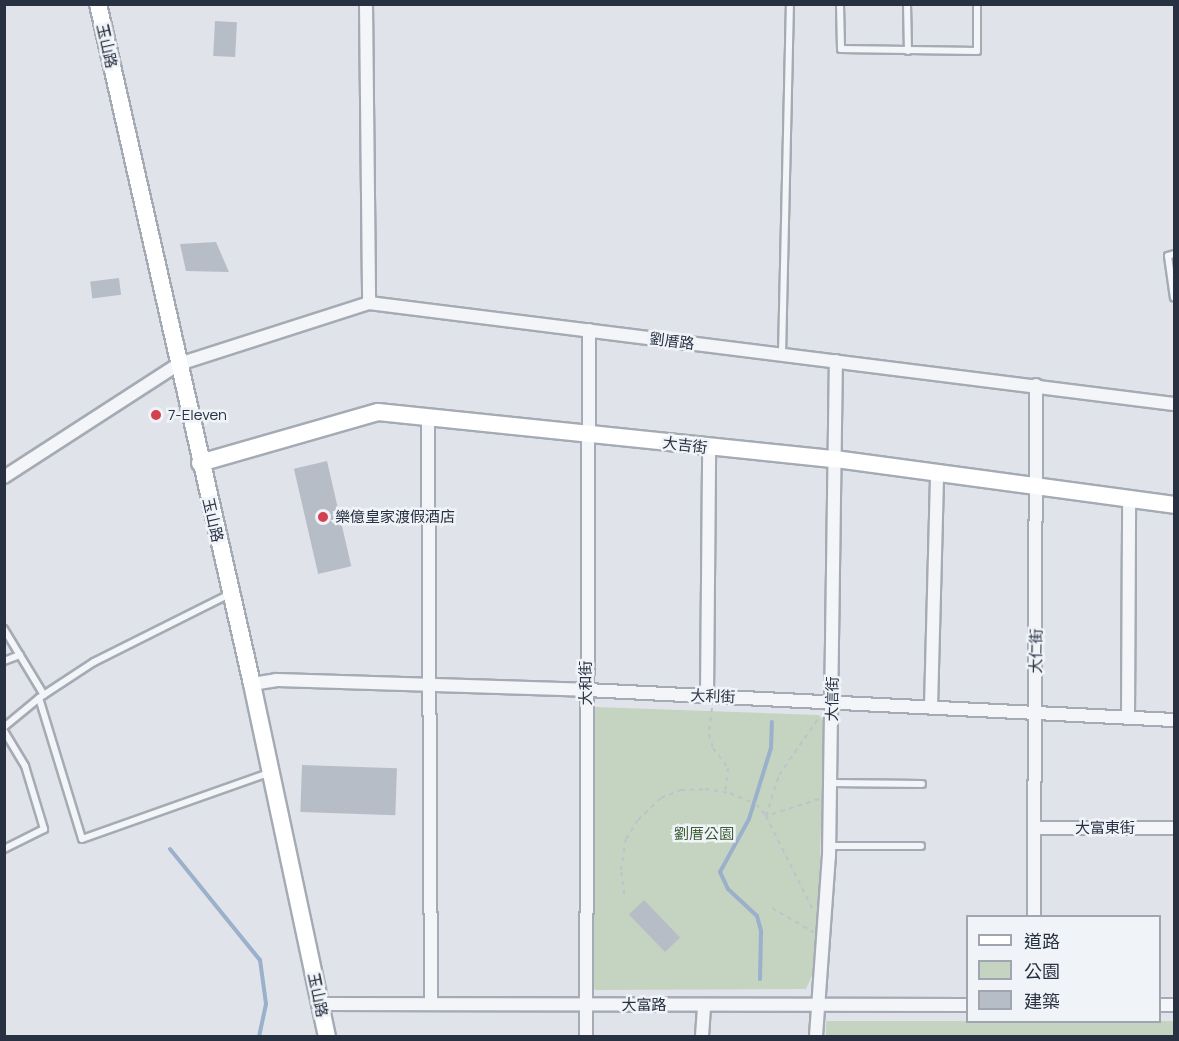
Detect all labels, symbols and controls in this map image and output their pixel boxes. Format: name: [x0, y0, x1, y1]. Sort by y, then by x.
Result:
street label: 玉山路: [93, 22, 121, 70]
street label: 劉厝路: [649, 329, 695, 353]
place label: 7-Eleven: [168, 406, 227, 424]
marker: 7-Eleven: [149, 408, 163, 422]
street label: 大吉街: [662, 433, 708, 457]
street label: 玉山路: [199, 496, 227, 544]
place label: 樂億皇家渡假酒店: [335, 508, 455, 526]
marker: 樂億皇家渡假酒店: [316, 510, 330, 524]
street label: 大仁街: [1027, 628, 1045, 674]
street label: 大和街: [577, 661, 595, 705]
street label: 大信街: [823, 676, 841, 722]
street label: 大利街: [690, 686, 736, 706]
street label: 大富東街: [1075, 819, 1135, 837]
park label: 劉厝公園: [674, 825, 734, 843]
legend: [966, 915, 1161, 1023]
text: 道路: [1024, 929, 1060, 953]
text: 公園: [1024, 959, 1060, 983]
street label: 玉山路: [305, 971, 331, 1019]
text: 建築: [1024, 989, 1060, 1013]
street label: 大富路: [622, 996, 666, 1014]

